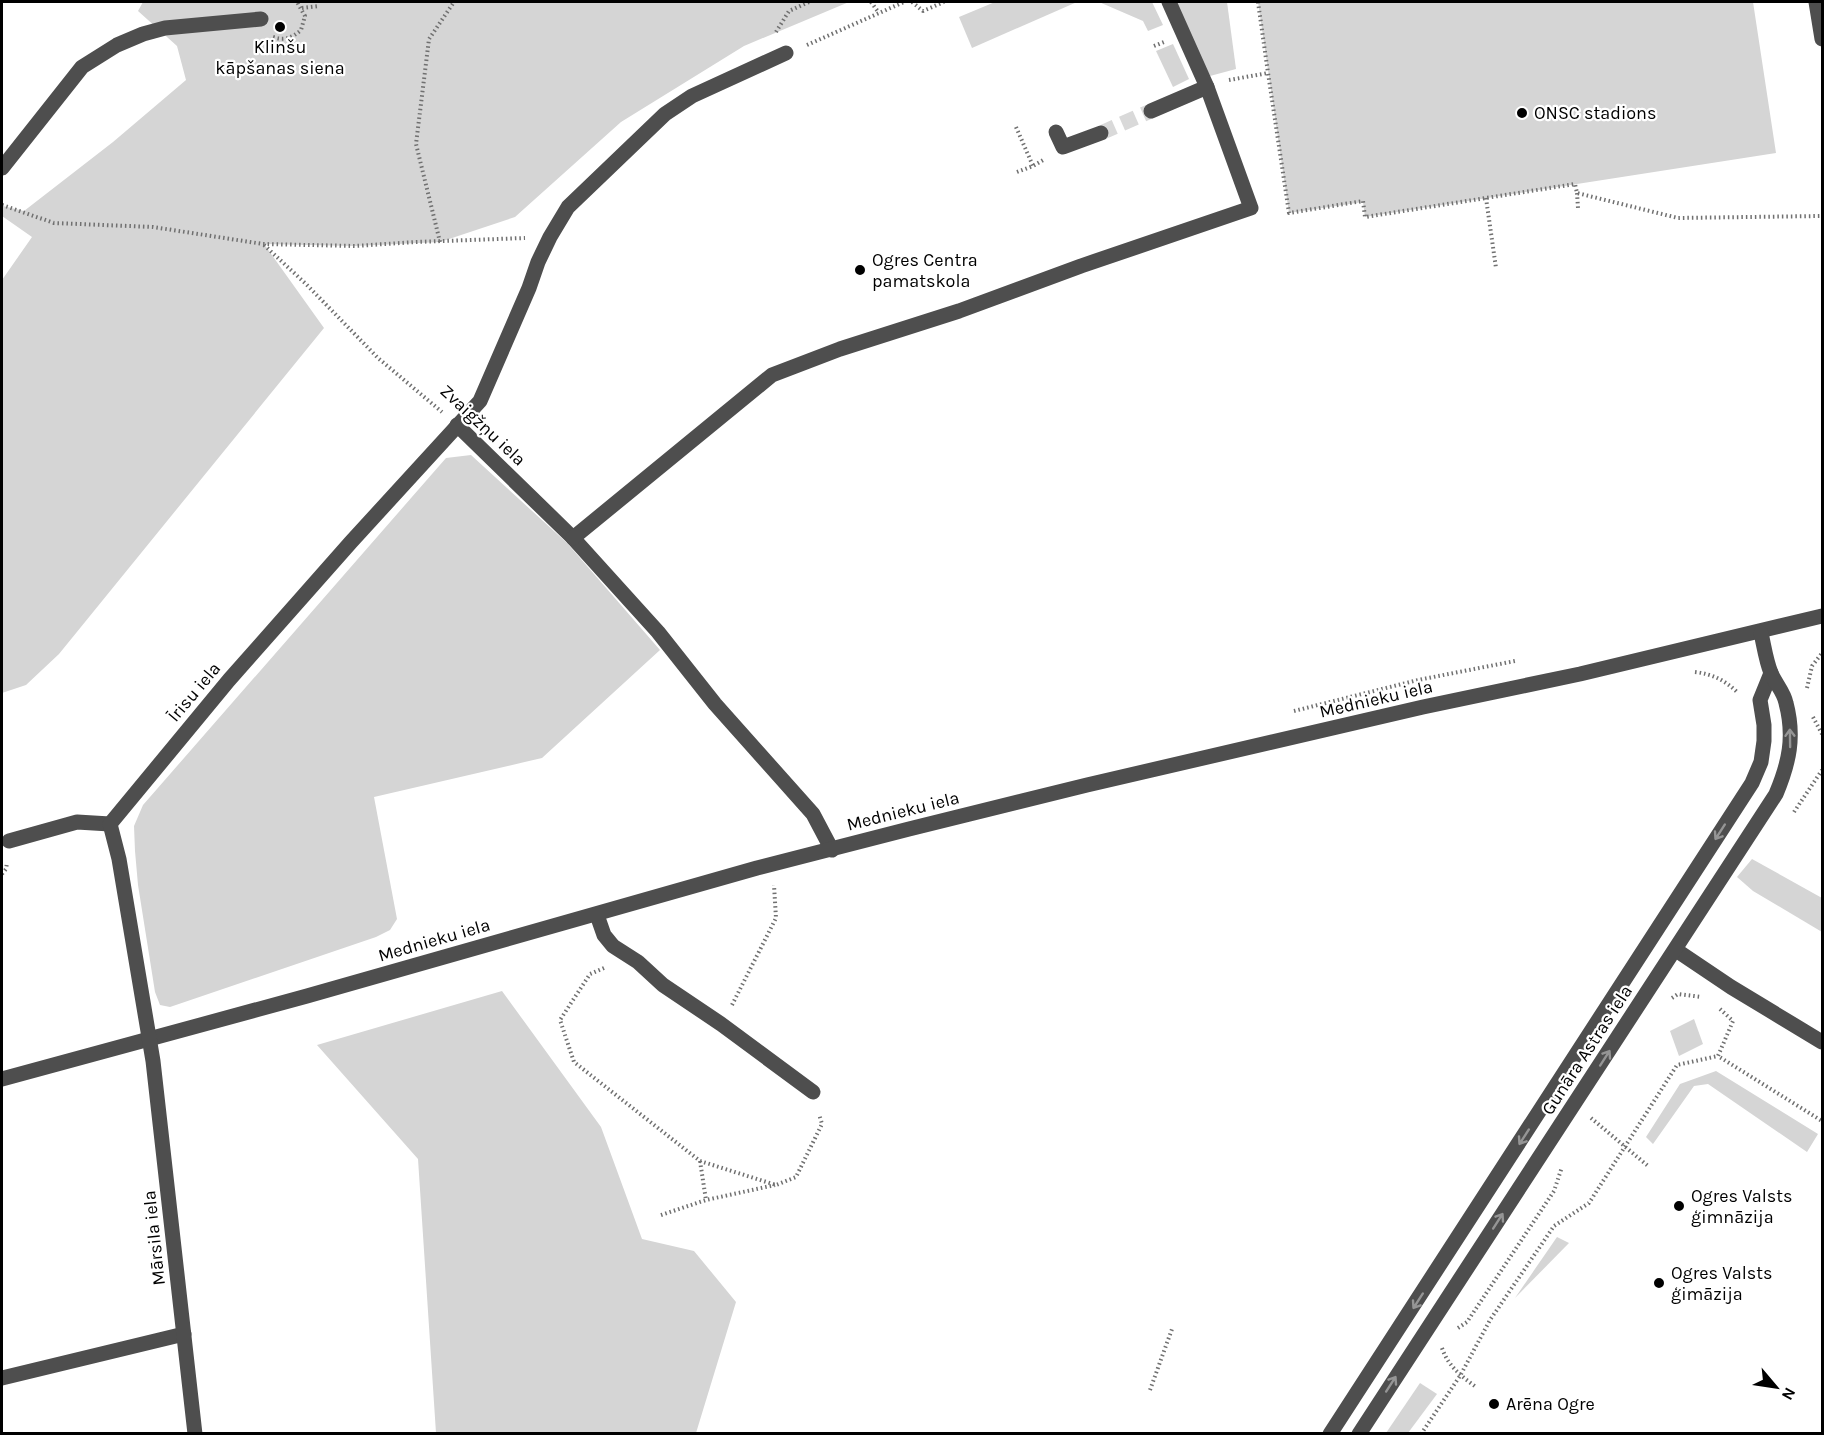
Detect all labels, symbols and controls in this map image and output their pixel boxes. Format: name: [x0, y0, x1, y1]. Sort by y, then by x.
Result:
marker: Klinšu kāpšanas siena: [273, 20, 287, 34]
place label: Klinšu kāpšanas siena: [215, 36, 345, 79]
place label: ONSC stadions: [1534, 102, 1656, 124]
marker: ONSC stadions: [1515, 106, 1529, 120]
place label: Ogres Centra pamatskola: [872, 249, 978, 292]
marker: Ogres Centra pamatskola: [853, 263, 867, 277]
street label: Zvaigžņu iela: [436, 380, 530, 470]
street label: Īrisu iela: [163, 658, 225, 726]
street label: Mednieku iela: [1317, 675, 1435, 723]
one-way arrow: [1784, 729, 1796, 749]
street label: Mednieku iela: [844, 786, 962, 836]
one-way arrow: [1714, 823, 1726, 840]
street label: Mednieku iela: [375, 914, 493, 966]
street label: Gunāra Astras iela: [1537, 981, 1637, 1119]
one-way arrow: [1599, 1051, 1611, 1067]
one-way arrow: [1517, 1128, 1529, 1145]
place label: Ogres Valsts ģimnāzija: [1691, 1185, 1792, 1228]
street label: Mārsila iela: [138, 1189, 170, 1287]
marker: Ogres Valsts ģimnāzija: [1672, 1199, 1686, 1213]
one-way arrow: [1492, 1214, 1504, 1230]
place label: Ogres Valsts ģimāzija: [1671, 1262, 1772, 1305]
marker: Ogres Valsts ģimāzija: [1652, 1276, 1666, 1290]
one-way arrow: [1411, 1292, 1423, 1309]
north arrow: [1746, 1357, 1806, 1417]
one-way arrow: [1385, 1377, 1397, 1393]
text: N: [1778, 1384, 1800, 1404]
place label: Arēna Ogre: [1506, 1393, 1595, 1415]
marker: Arēna Ogre: [1487, 1397, 1501, 1411]

